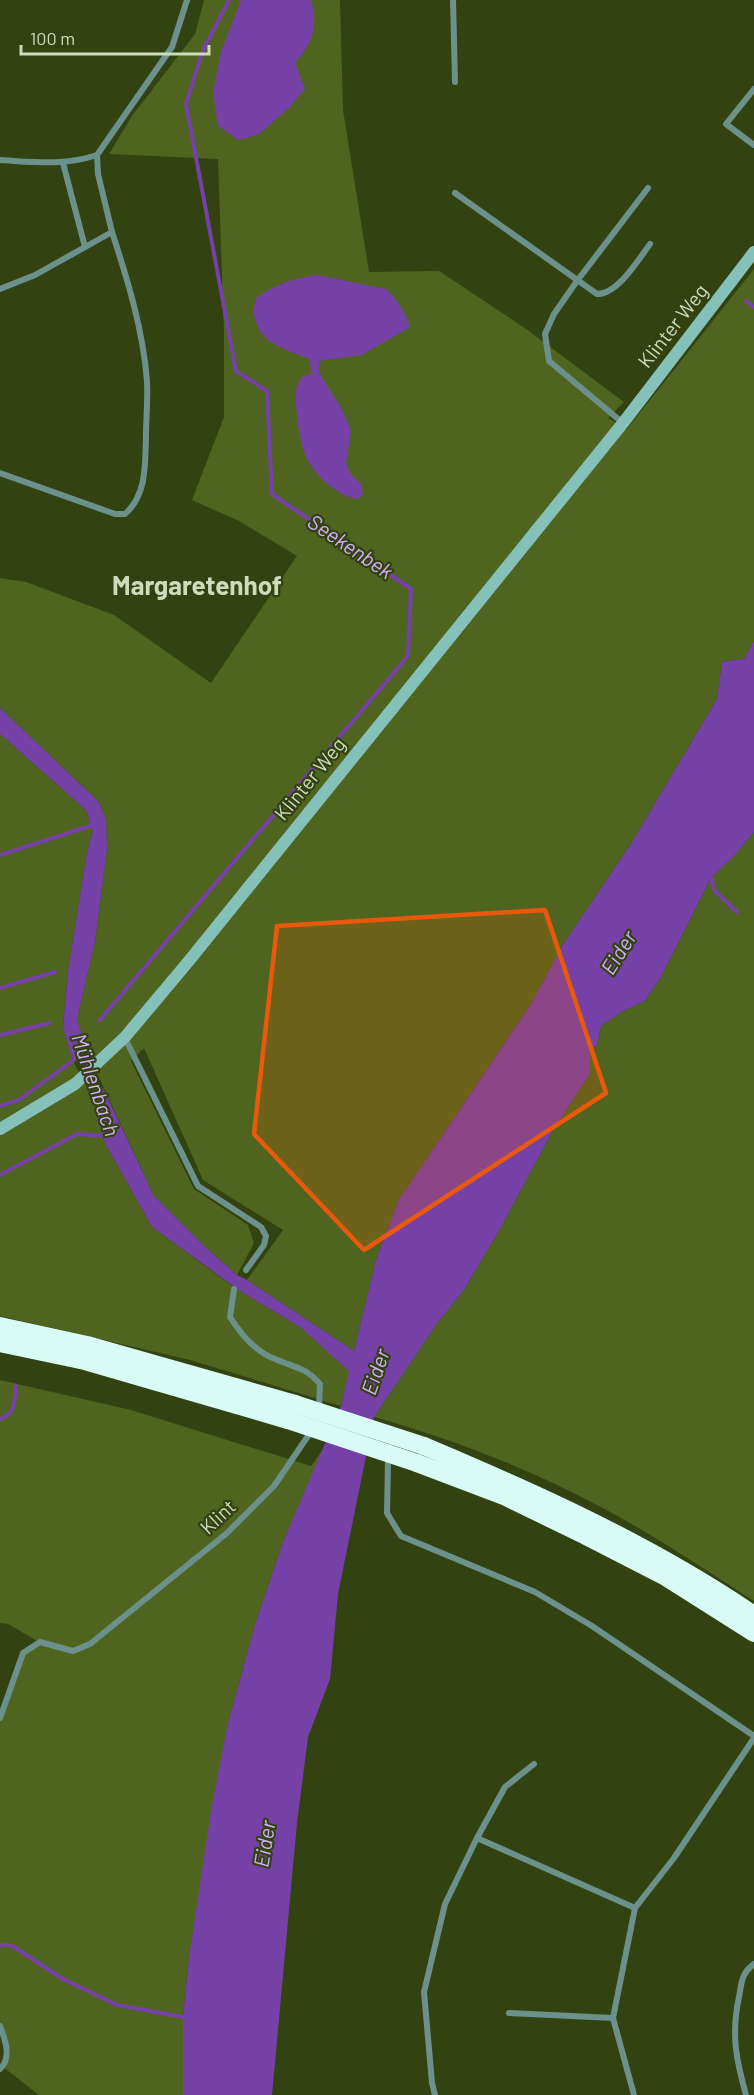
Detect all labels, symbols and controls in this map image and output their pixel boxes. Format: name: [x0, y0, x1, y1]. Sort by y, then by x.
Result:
scale bar: [21, 18, 208, 56]
text: 100 m: [30, 27, 75, 49]
street label: Klinter Weg: [632, 279, 712, 372]
water label: Seekenbek: [304, 508, 399, 584]
district label: Margaretenhof: [112, 569, 282, 600]
street label: Klinter Weg: [269, 732, 350, 825]
water label: Eider: [595, 925, 641, 979]
water label: Mühlenbach: [67, 1030, 126, 1139]
water label: Eider: [355, 1345, 394, 1398]
street label: Klint: [195, 1494, 240, 1539]
water label: Eider: [248, 1818, 280, 1869]

